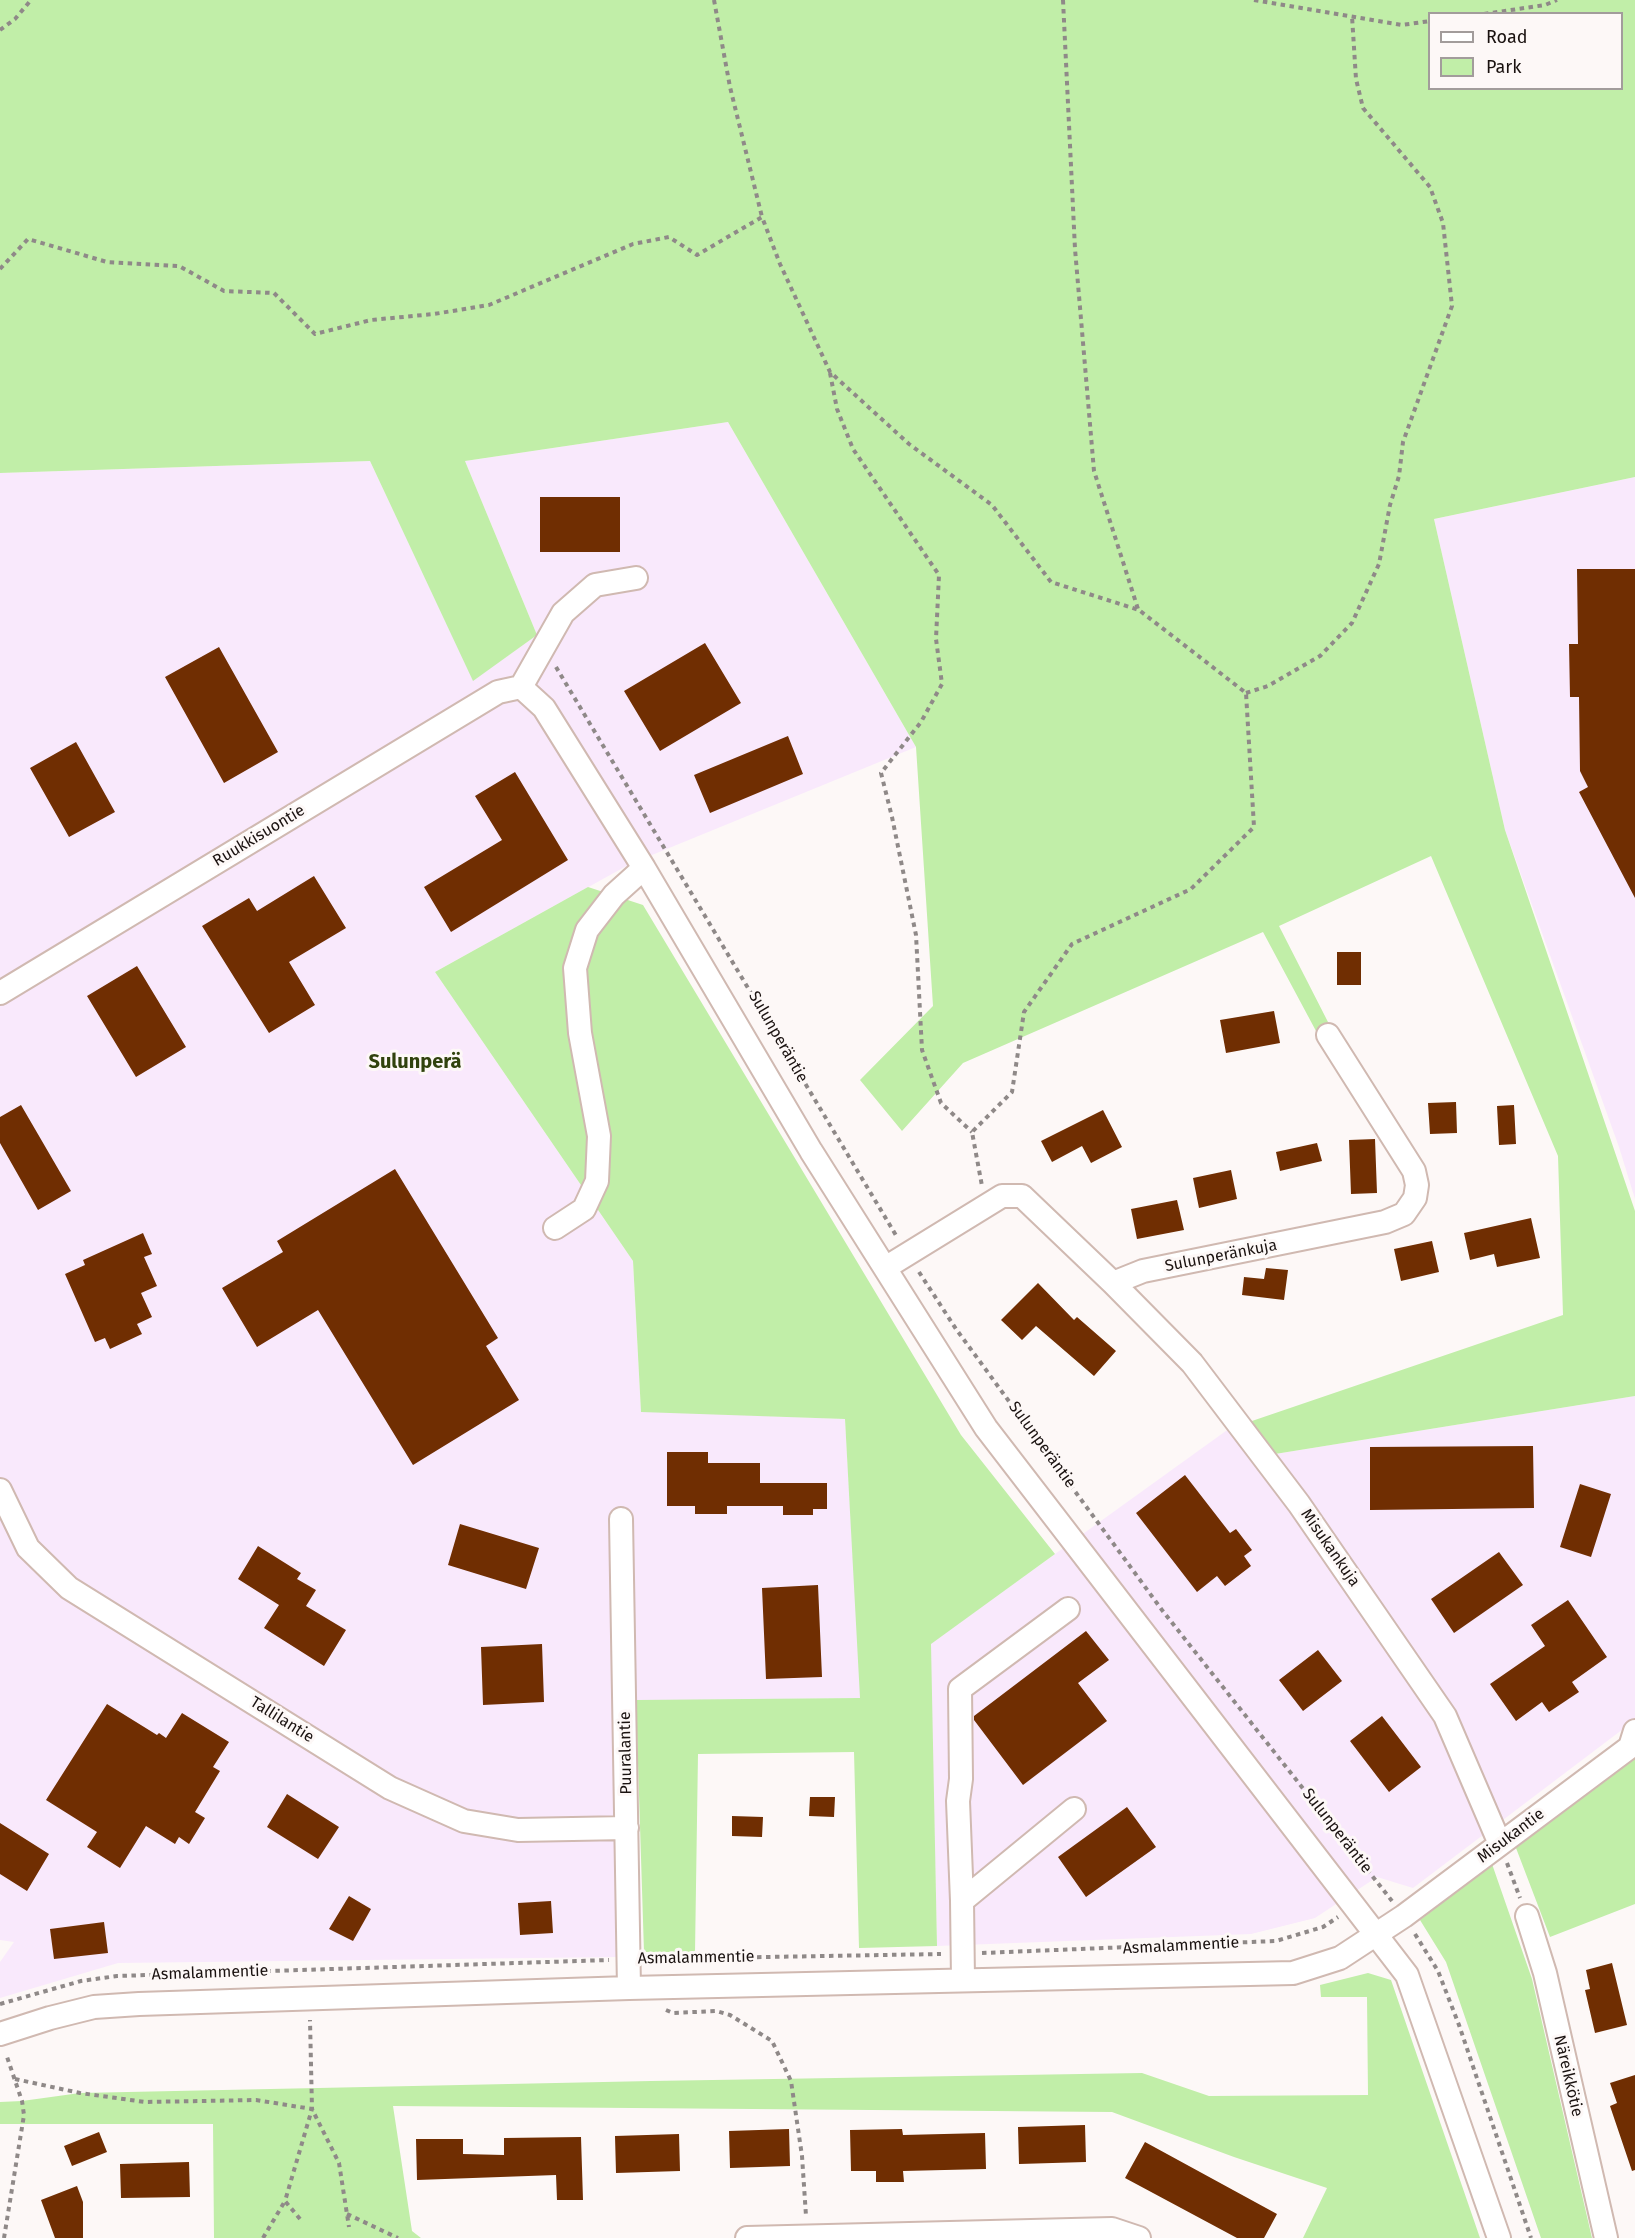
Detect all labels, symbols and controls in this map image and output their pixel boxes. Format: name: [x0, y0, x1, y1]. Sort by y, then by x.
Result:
legend: [1428, 12, 1623, 90]
text: Road: [1486, 26, 1528, 48]
text: Park: [1486, 56, 1521, 78]
street label: Ruukkisuontie: [210, 801, 308, 871]
street label: Sulunperäntie: [744, 988, 812, 1086]
district label: Sulunperä: [368, 1050, 462, 1074]
street label: Sulunperänkuja: [1163, 1236, 1279, 1276]
street label: Sulunperäntie: [1004, 1398, 1080, 1492]
street label: Misukankuja: [1296, 1505, 1364, 1591]
street label: Tallilantie: [247, 1693, 317, 1747]
street label: Puuralantie: [616, 1711, 636, 1795]
street label: Sulunperäntie: [1298, 1785, 1376, 1877]
street label: Misukantie: [1474, 1805, 1548, 1867]
street label: Asmalammentie: [1122, 1933, 1240, 1959]
street label: Asmalammentie: [637, 1947, 755, 1969]
street label: Asmalammentie: [151, 1961, 269, 1985]
street label: Näreikkötie: [1549, 2033, 1587, 2119]

